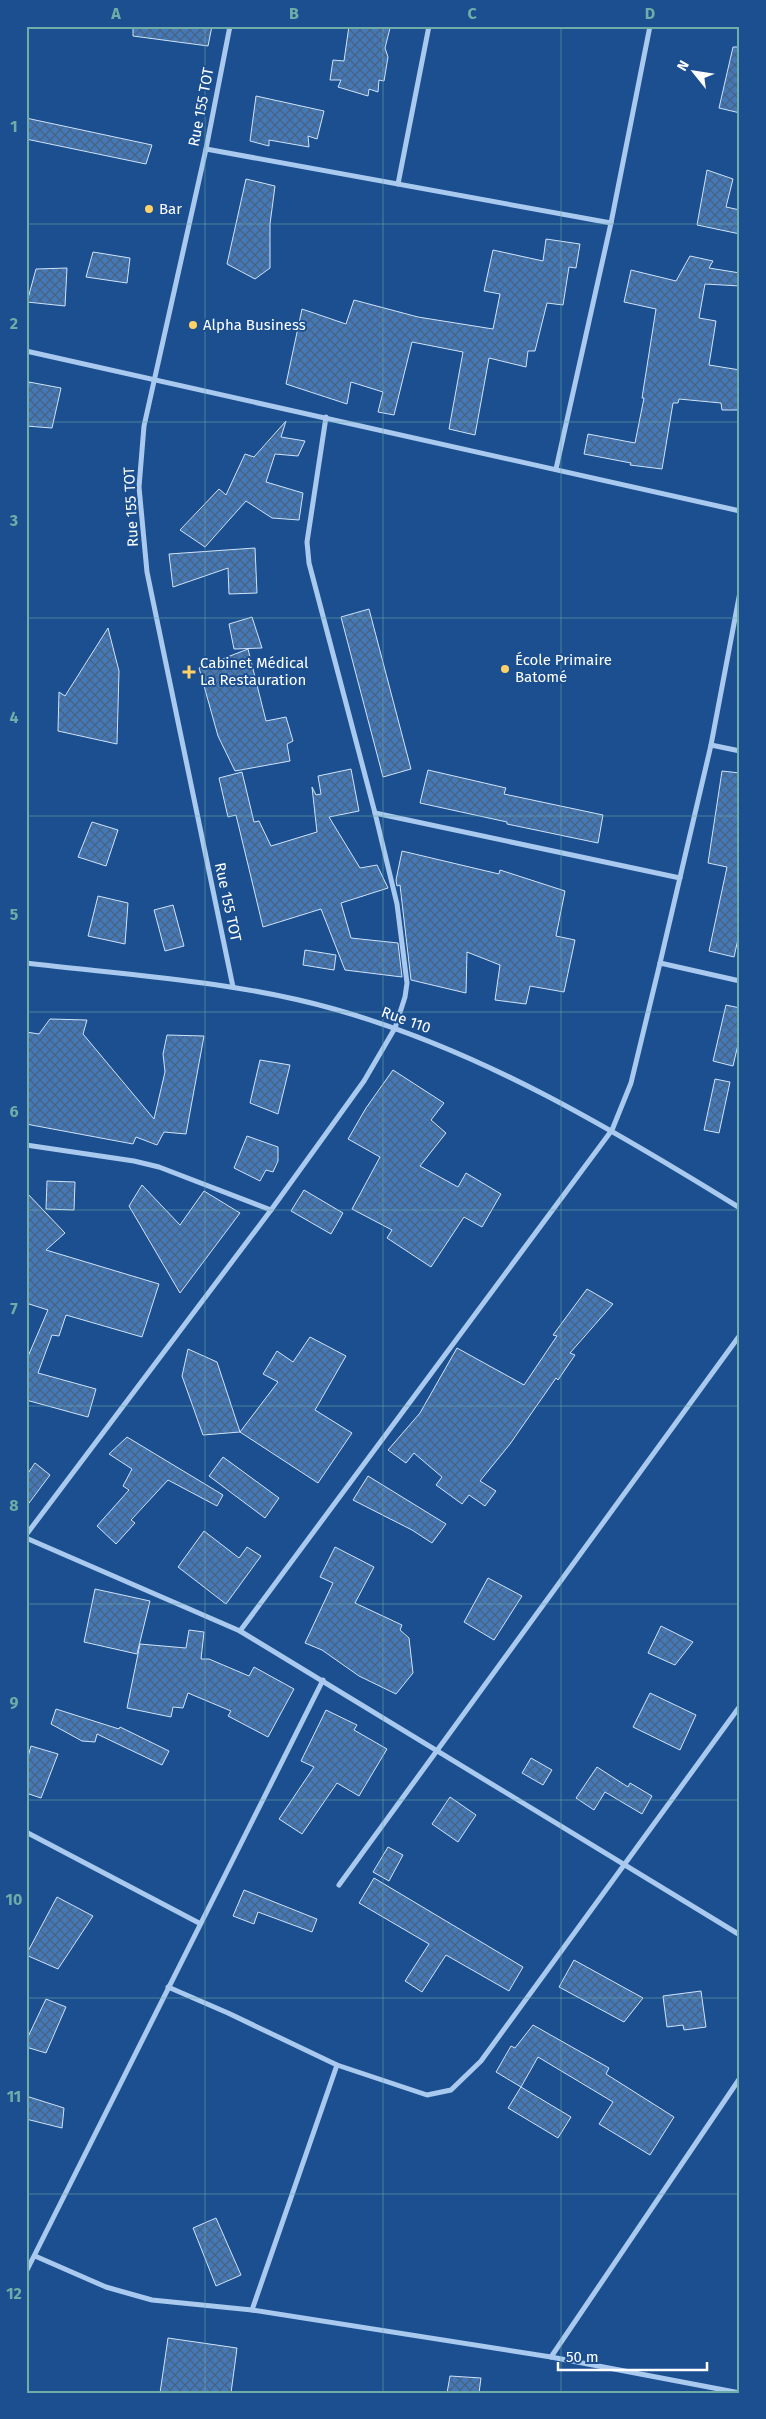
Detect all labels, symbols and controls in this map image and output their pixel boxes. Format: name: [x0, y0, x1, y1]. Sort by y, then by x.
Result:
text: A: [110, 4, 121, 23]
text: B: [289, 4, 299, 23]
text: C: [467, 4, 477, 23]
text: D: [645, 4, 655, 23]
north arrow: [668, 48, 718, 98]
text: N: [673, 57, 693, 74]
street label: Rue 155 TOT: [185, 66, 218, 148]
text: 1: [10, 117, 18, 136]
place label: Bar: [159, 200, 182, 218]
marker: Bar: [143, 203, 155, 215]
text: 2: [10, 314, 18, 333]
place label: Alpha Business: [203, 316, 306, 334]
marker: Alpha Business: [187, 319, 199, 331]
street label: Rue 155 TOT: [120, 466, 142, 548]
text: 3: [9, 511, 18, 530]
place label: École Primaire Batomé: [515, 651, 612, 686]
place label: Cabinet Médical La Restauration: [200, 654, 309, 689]
marker: École Primaire Batomé: [499, 663, 511, 675]
marker: Cabinet Médical La Restauration: [182, 665, 196, 679]
text: 4: [9, 708, 19, 727]
street label: Rue 155 TOT: [211, 861, 245, 943]
text: 5: [10, 905, 19, 924]
street label: Rue 110: [379, 1003, 433, 1037]
text: 6: [9, 1102, 19, 1121]
text: 7: [10, 1299, 18, 1318]
text: 8: [9, 1496, 19, 1515]
text: 9: [10, 1693, 19, 1712]
text: 10: [6, 1890, 22, 1909]
text: 11: [7, 2087, 21, 2106]
text: 12: [6, 2284, 22, 2303]
scale bar: [558, 2339, 707, 2371]
text: 50 m: [566, 2348, 599, 2366]

